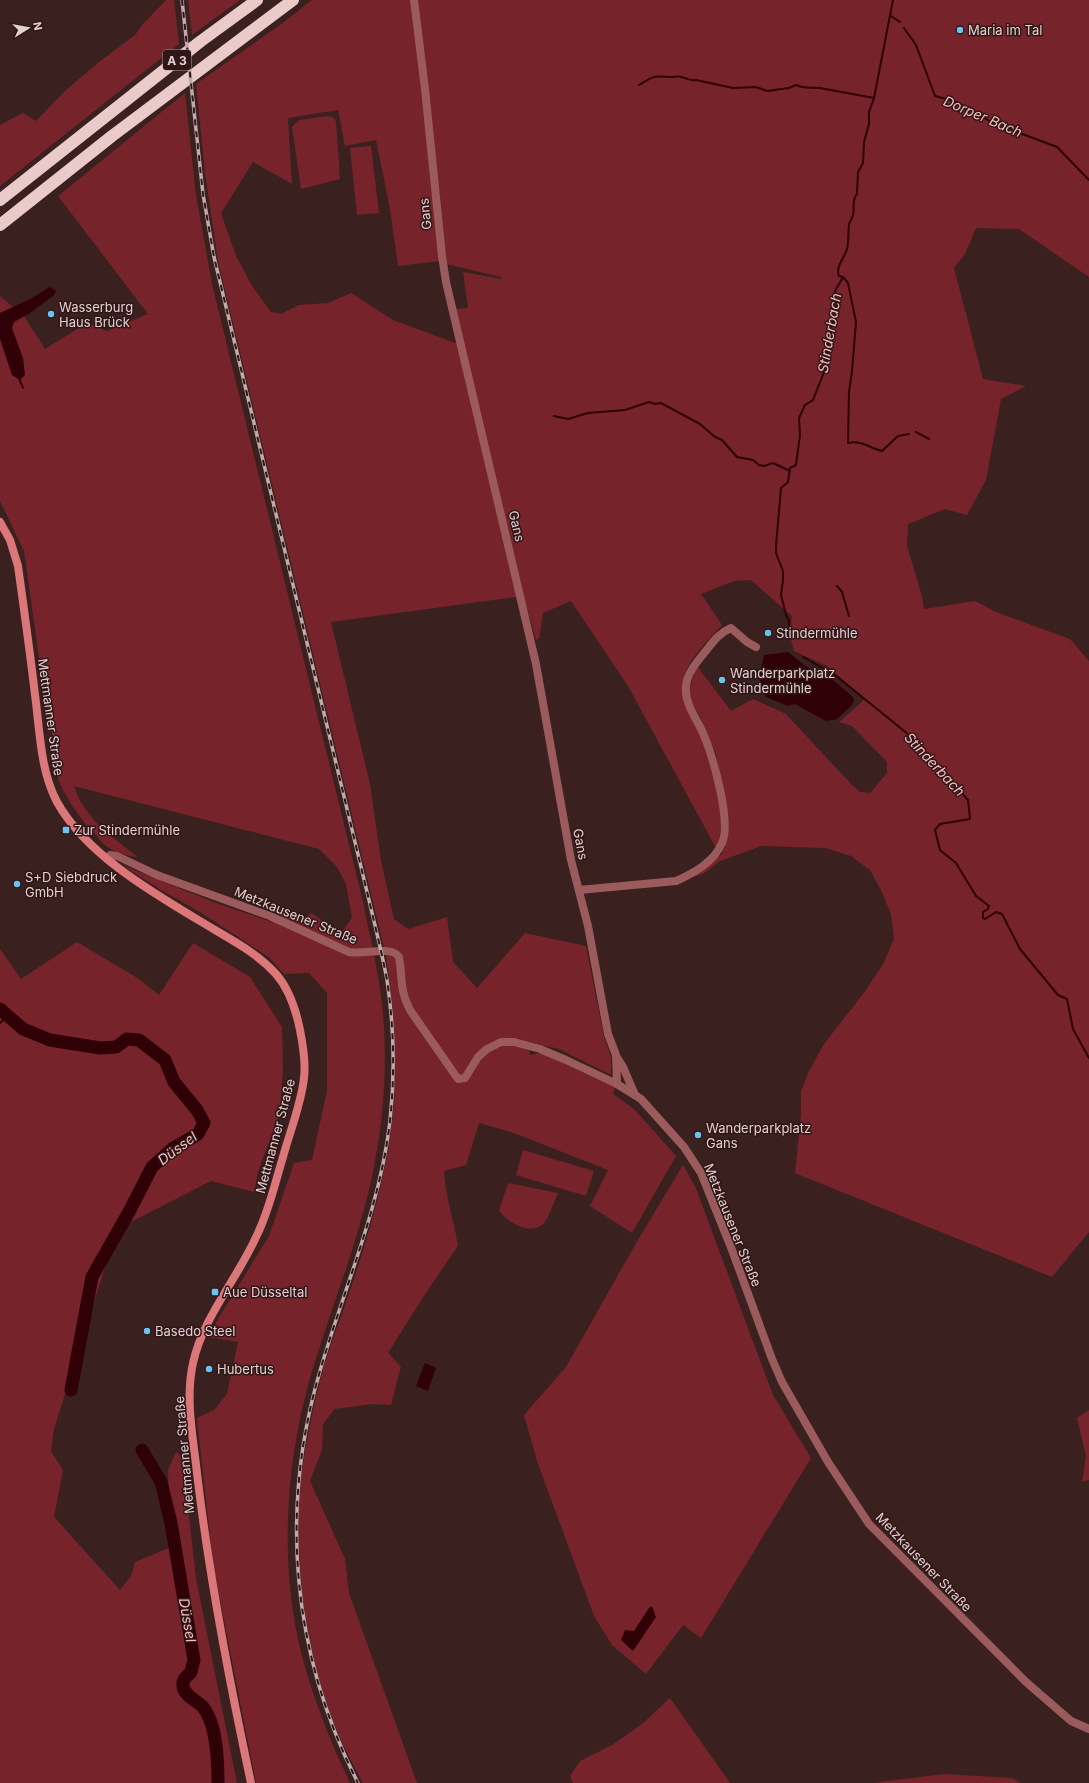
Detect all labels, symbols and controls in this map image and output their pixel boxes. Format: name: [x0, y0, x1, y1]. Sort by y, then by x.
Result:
north arrow: [8, 8, 48, 48]
text: N: [30, 21, 45, 32]
place label: Maria im Tal: [968, 22, 1042, 38]
marker: Maria im Tal: [955, 25, 965, 35]
road number: A 3: [163, 50, 191, 70]
water label: Dorper Bach: [941, 92, 1025, 140]
street label: Gans: [415, 197, 435, 231]
water label: Stinderbach: [814, 292, 844, 374]
place label: Wasserburg Haus Brück: [59, 299, 133, 330]
marker: Wasserburg Haus Brück: [46, 309, 56, 319]
street label: Gans: [506, 509, 528, 543]
place label: Stindermühle: [776, 625, 858, 641]
marker: Stindermühle: [763, 628, 773, 638]
street label: Mettmanner Straße: [35, 657, 67, 777]
place label: Wanderparkplatz Stindermühle: [730, 665, 835, 696]
marker: Wanderparkplatz Stindermühle: [717, 675, 727, 685]
water label: Stinderbach: [901, 729, 969, 799]
place label: Zur Stindermühle: [74, 822, 180, 838]
marker: Zur Stindermühle: [61, 825, 71, 835]
street label: Gans: [570, 827, 592, 861]
place label: S+D Siebdruck GmbH: [25, 869, 117, 900]
marker: S+D Siebdruck GmbH: [12, 879, 22, 889]
street label: Metzkausener Straße: [232, 883, 360, 947]
street label: Mettmanner Straße: [252, 1077, 298, 1195]
place label: Wanderparkplatz Gans: [706, 1120, 811, 1151]
water label: Düssel: [154, 1127, 200, 1168]
marker: Wanderparkplatz Gans: [693, 1130, 703, 1140]
street label: Metzkausener Straße: [701, 1161, 765, 1289]
place label: Aue Düsseltal: [223, 1284, 307, 1300]
marker: Aue Düsseltal: [210, 1287, 220, 1297]
place label: Basedo Steel: [155, 1323, 235, 1339]
marker: Basedo Steel: [142, 1326, 152, 1336]
place label: Hubertus: [217, 1361, 274, 1377]
marker: Hubertus: [204, 1364, 214, 1374]
street label: Mettmanner Straße: [171, 1395, 197, 1515]
street label: Metzkausener Straße: [873, 1509, 975, 1615]
water label: Düssel: [176, 1597, 200, 1644]

